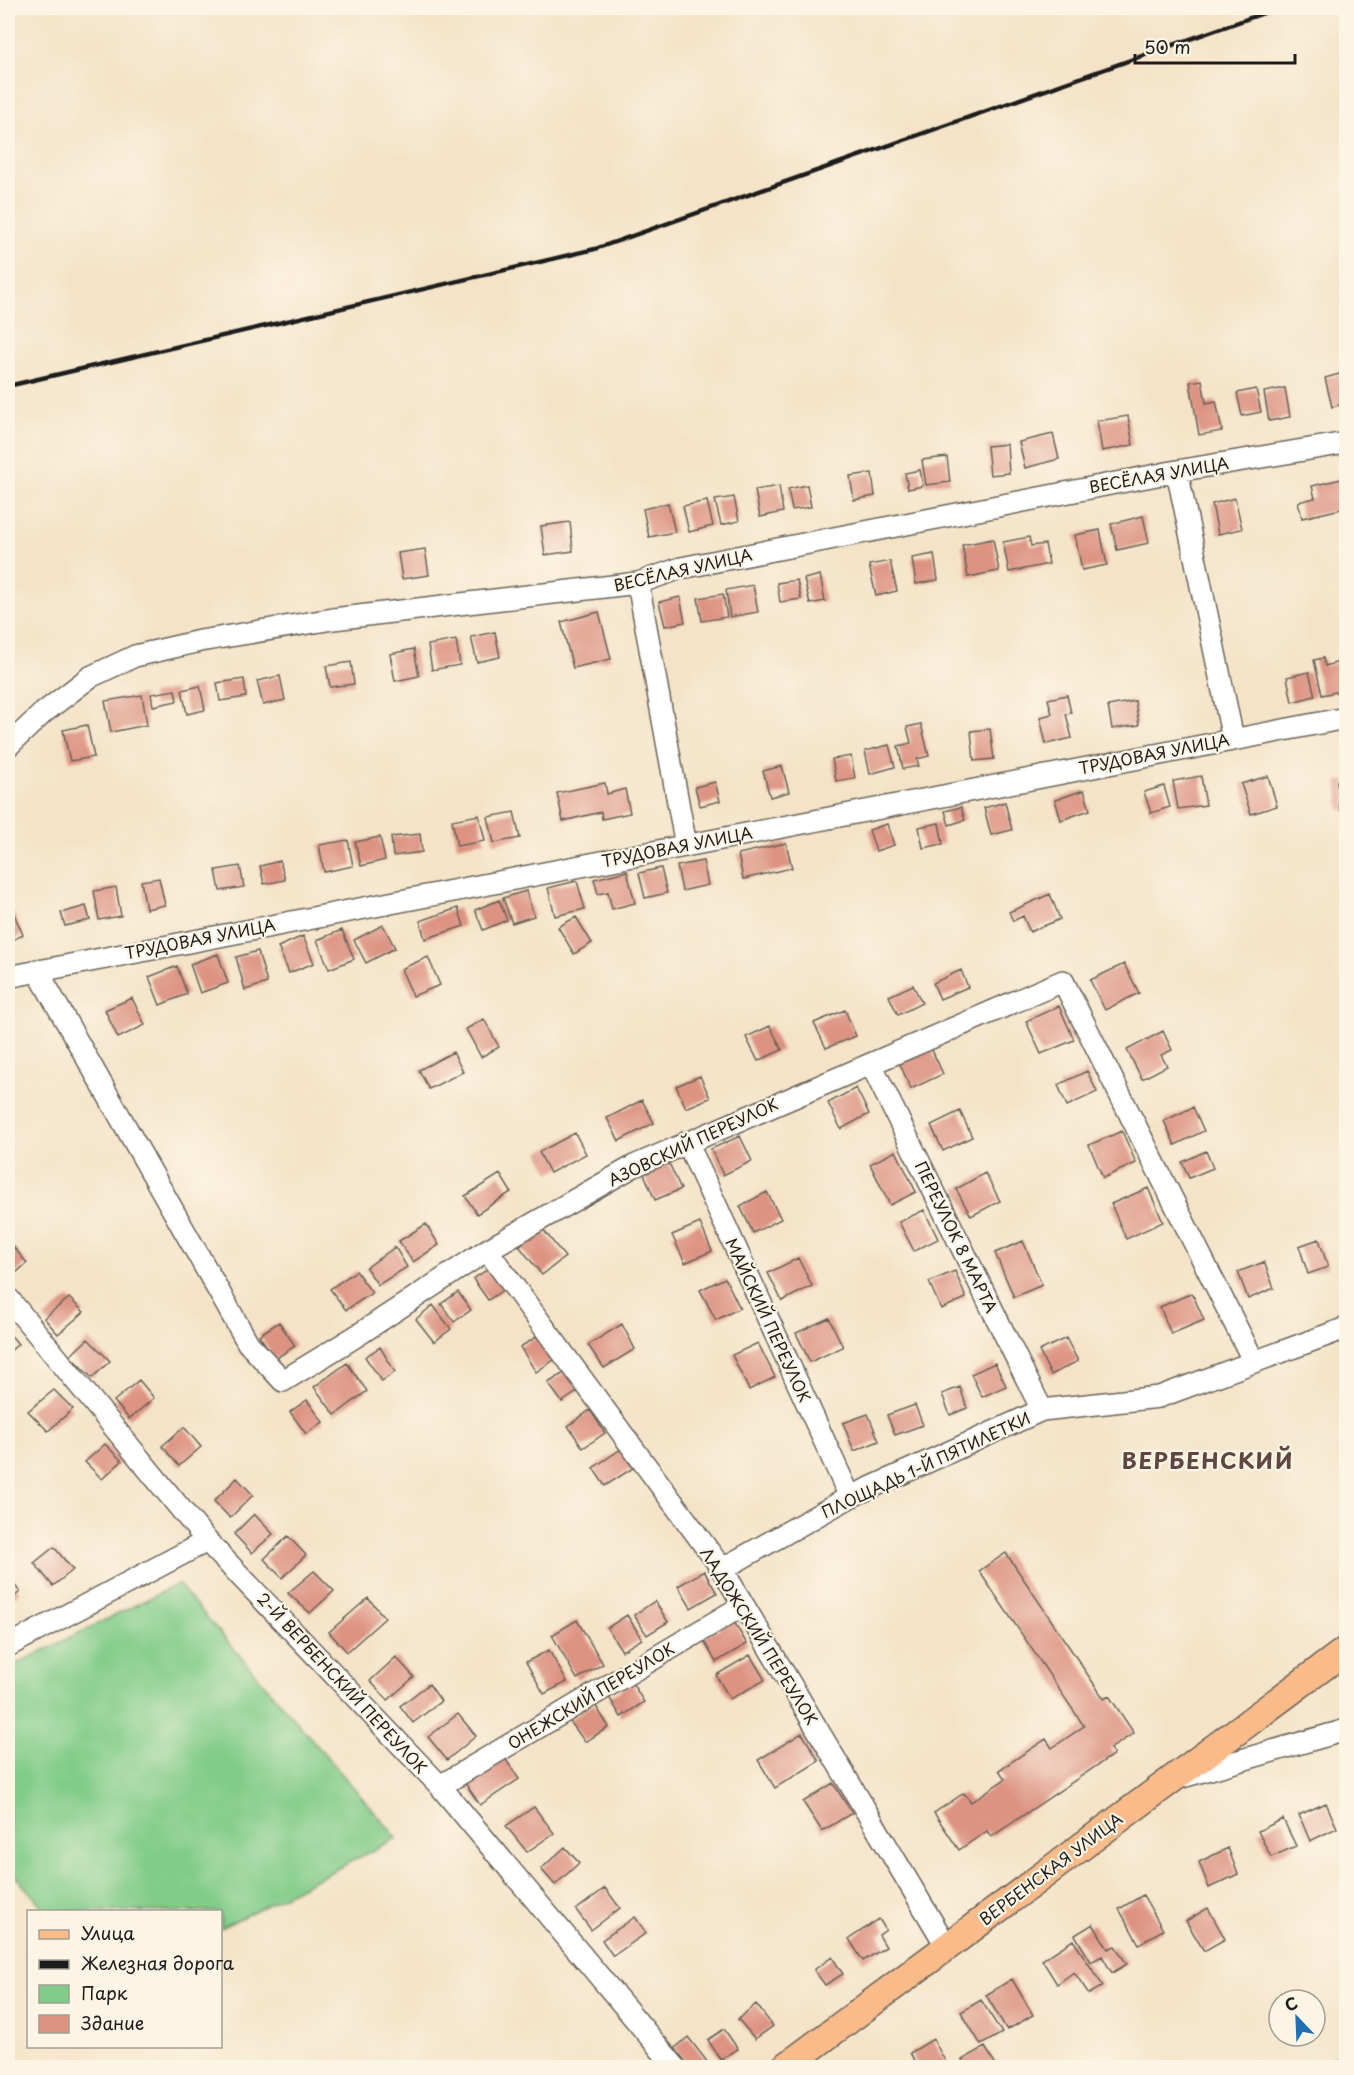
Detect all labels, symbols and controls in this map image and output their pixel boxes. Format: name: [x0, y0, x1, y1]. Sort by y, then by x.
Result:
scale bar: [1135, 27, 1296, 65]
text: 50 m: [1144, 33, 1191, 60]
street label: ВЕСЁЛАЯ УЛИЦА: [1087, 450, 1230, 498]
street label: ВЕСЁЛАЯ УЛИЦА: [611, 541, 754, 597]
street label: ТРУДОВАЯ УЛИЦА: [1076, 727, 1231, 779]
street label: ТРУДОВАЯ УЛИЦА: [599, 820, 754, 872]
street label: ТРУДОВАЯ УЛИЦА: [122, 912, 277, 964]
street label: АЗОВСКИЙ ПЕРЕУЛОК: [604, 1091, 781, 1191]
street label: ПЕРЕУЛОК 8 МАРТА: [910, 1157, 1004, 1317]
street label: МАЙСКИЙ ПЕРЕУЛОК: [720, 1233, 818, 1406]
street label: ПЛОЩАДЬ 1-Й ПЯТИЛЕТКИ: [817, 1405, 1034, 1523]
district label: ВЕРБЕНСКИЙ: [1122, 1443, 1294, 1476]
street label: ЛАДОЖСКИЙ ПЕРЕУЛОК: [695, 1542, 824, 1729]
street label: 2-Й ВЕРБЕНСКИЙ ПЕРЕУЛОК: [252, 1586, 433, 1778]
street label: ОНЕЖСКИЙ ПЕРЕУЛОК: [503, 1636, 678, 1755]
street label: ВЕРБЕНСКАЯ УЛИЦА: [974, 1806, 1127, 1930]
legend: [27, 1910, 222, 2048]
text: Улица: [81, 1919, 135, 1946]
text: Железная дорога: [81, 1949, 235, 1976]
text: Парк: [81, 1979, 128, 2006]
north arrow: [1267, 1988, 1327, 2048]
text: С: [1281, 1990, 1301, 2017]
text: Здание: [81, 2009, 144, 2036]

